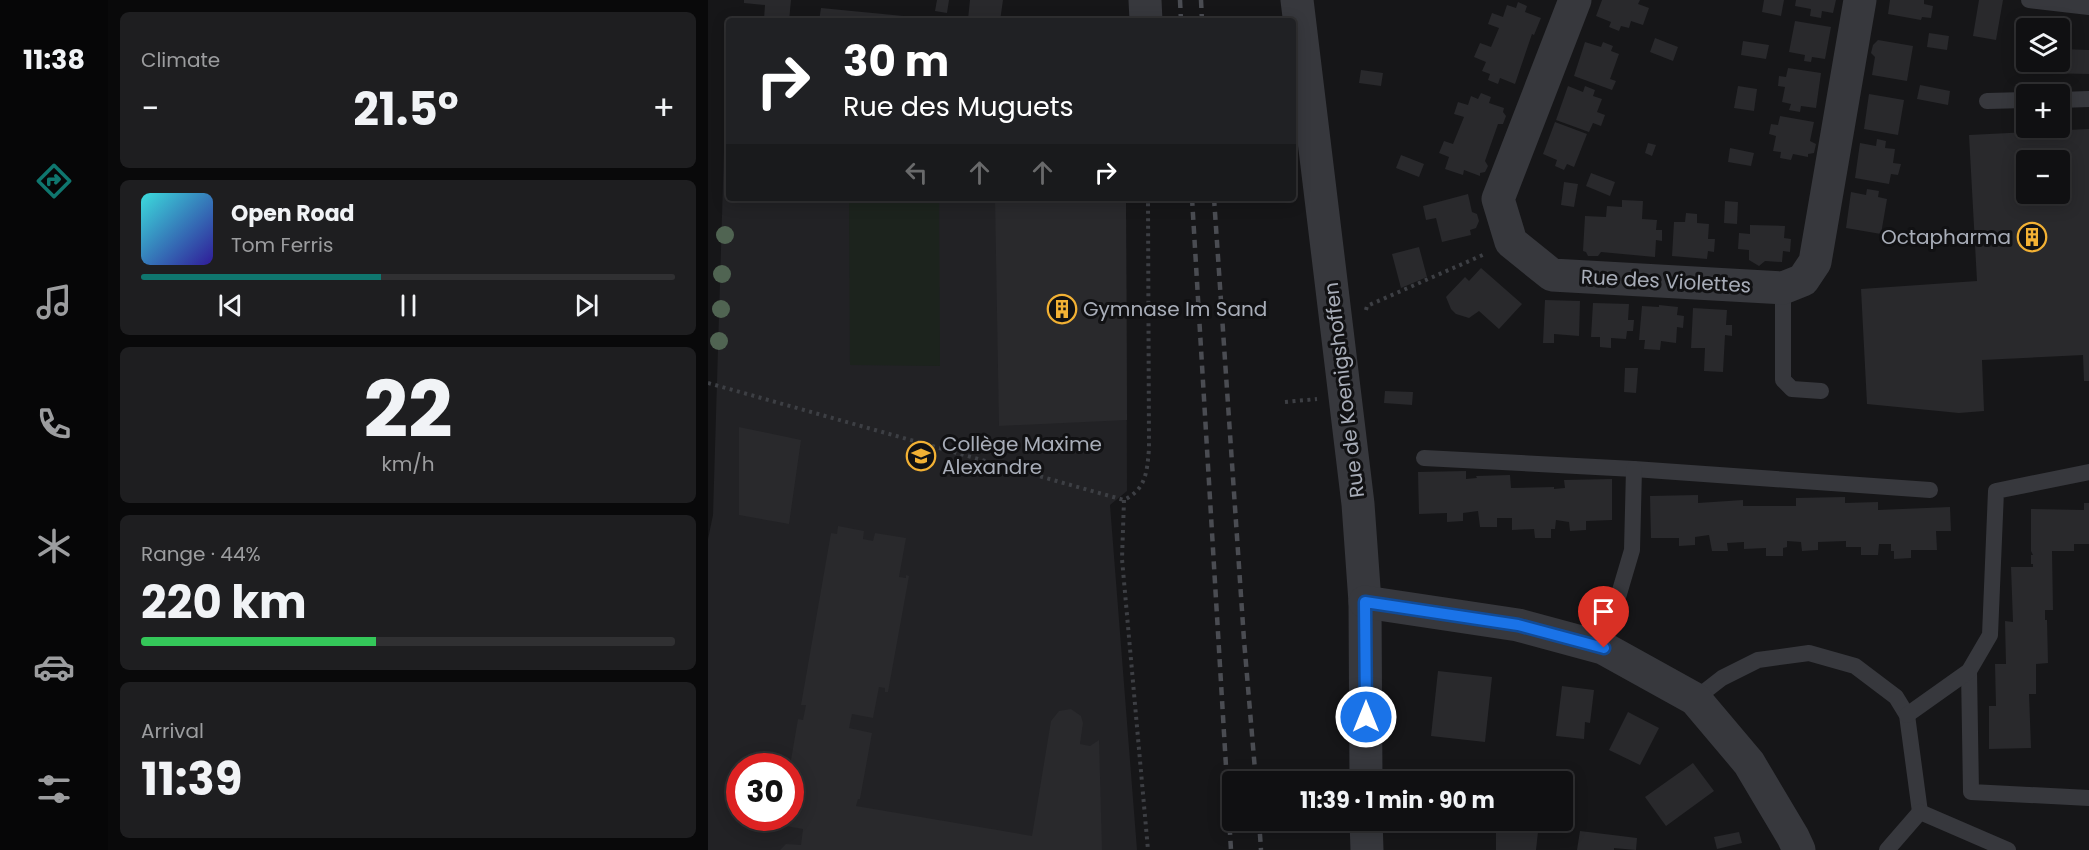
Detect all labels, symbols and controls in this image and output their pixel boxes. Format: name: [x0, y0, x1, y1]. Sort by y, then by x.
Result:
map controls: [2016, 18, 2070, 204]
button: layers: [2016, 18, 2070, 72]
text: 30 m: [843, 32, 949, 91]
text: 11:38: [23, 41, 85, 78]
icon: right: [744, 42, 822, 120]
text: Climate: [141, 46, 220, 74]
text: 21.5°: [353, 78, 459, 141]
button: +: [2016, 84, 2070, 138]
text: −: [141, 85, 159, 132]
text: +: [652, 85, 675, 132]
text: Rue des Muguets: [843, 88, 1074, 125]
button: −: [2016, 150, 2070, 204]
icon: left: [900, 156, 933, 189]
icon: ahead: [963, 156, 996, 189]
icon: ahead: [1026, 156, 1059, 189]
icon: right: [1089, 156, 1122, 189]
icon: directions: [33, 160, 75, 202]
text: Open Road: [231, 198, 355, 229]
building icon: Octapharma: [2016, 221, 2048, 253]
place label: Octapharma: [1881, 223, 2011, 251]
text: Tom Ferris: [231, 231, 333, 259]
street label: Rue des Violettes: [1580, 263, 1752, 299]
icon: music: [33, 281, 75, 323]
street label: Rue de Koenigshoffen: [1317, 281, 1371, 499]
icon: previous: [214, 289, 247, 322]
icon: pause: [392, 289, 425, 322]
icon: next: [570, 289, 603, 322]
building icon: Gymnase Im Sand: [1046, 293, 1078, 325]
place label: Gymnase Im Sand: [1083, 295, 1267, 323]
text: 22: [363, 355, 453, 464]
icon: phone: [33, 403, 75, 445]
place label: Collège Maxime Alexandre: [942, 430, 1102, 481]
school or university icon: Collège Maxime Alexandre: [905, 440, 937, 472]
text: km/h: [381, 450, 435, 478]
icon: climate: [33, 525, 75, 567]
text: Range · 44%: [141, 540, 261, 568]
text: 220 km: [141, 571, 307, 634]
pin: [1578, 586, 1629, 648]
icon: arrive: [1587, 595, 1620, 628]
icon: car: [33, 646, 75, 688]
position arrow: [1334, 685, 1398, 749]
text: Arrival: [141, 717, 204, 745]
text: 11:39: [141, 748, 243, 811]
speed limit sign: 30: [726, 753, 804, 831]
icon: filters: [33, 768, 75, 810]
text: 11:39 · 1 min · 90 m: [1300, 785, 1495, 816]

